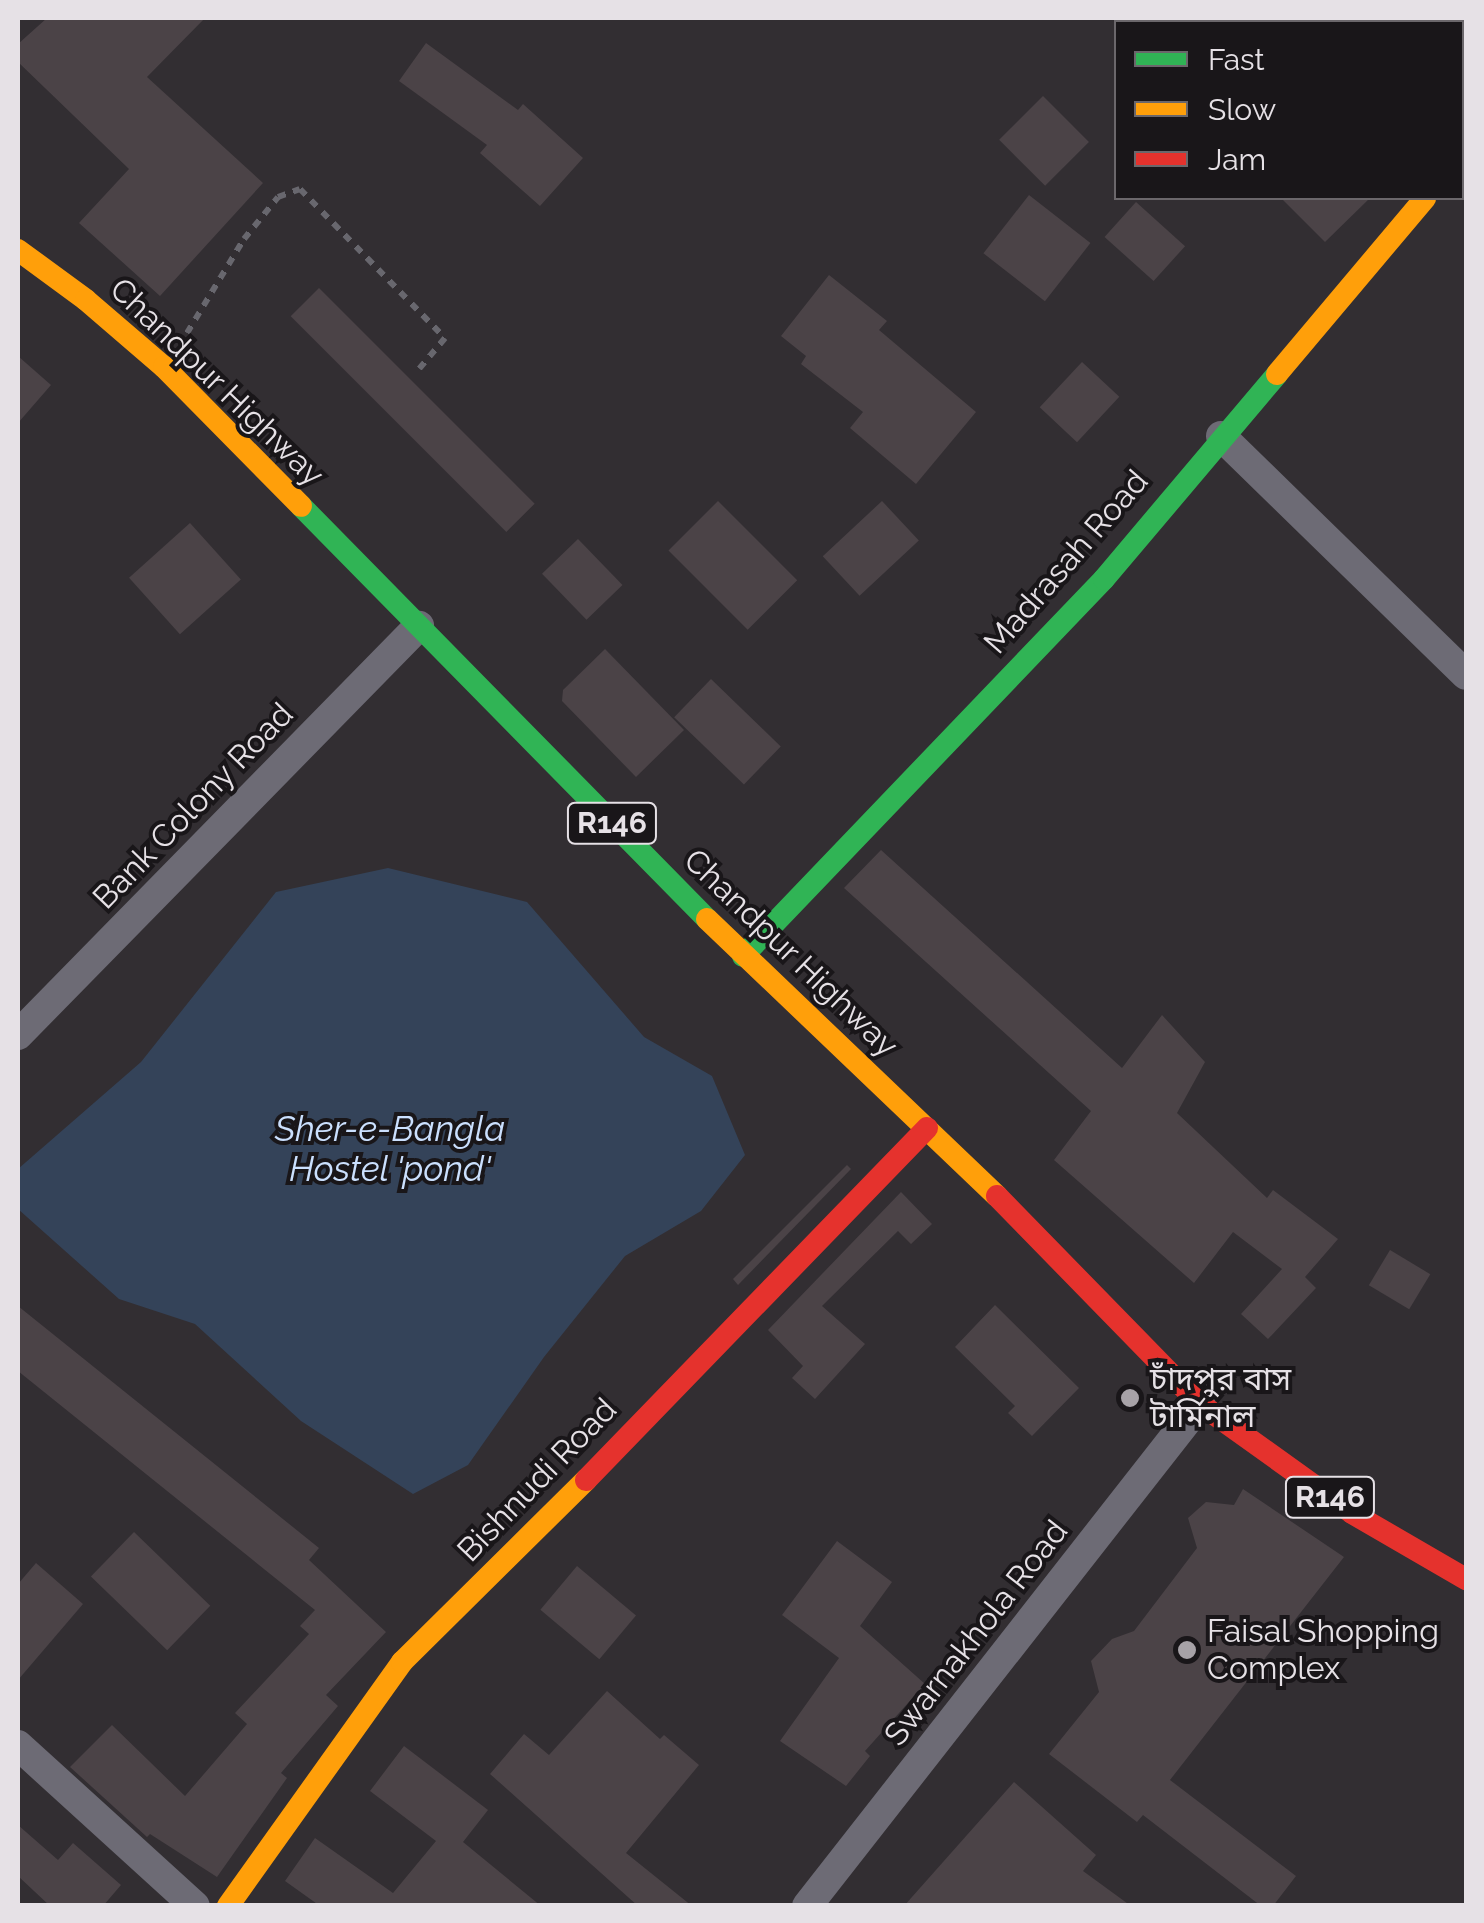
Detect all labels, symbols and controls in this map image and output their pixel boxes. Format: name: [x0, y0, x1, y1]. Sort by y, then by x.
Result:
legend: [1114, 20, 1464, 200]
text: Fast: [1208, 42, 1265, 77]
text: Slow: [1208, 92, 1276, 127]
text: Jam: [1208, 142, 1266, 177]
street label: Chandpur Highway: [102, 270, 332, 494]
street label: Madrasah Road: [976, 462, 1156, 662]
street label: Bank Colony Road: [85, 695, 301, 917]
road number: R146: [564, 798, 660, 848]
street label: Chandpur Highway: [676, 841, 906, 1065]
water label: Sher-e-Bangla Hostel 'pond': [275, 1108, 505, 1190]
place label: চাঁদপুর বাস টার্মিনাল: [1150, 1361, 1291, 1436]
marker: চাঁদপুর বাস টার্মিনাল: [1119, 1387, 1141, 1409]
street label: Bishnudi Road: [450, 1390, 624, 1570]
road number: R146: [1282, 1472, 1378, 1522]
street label: Swarnakhola Road: [876, 1513, 1076, 1753]
place label: Faisal Shopping Complex: [1207, 1613, 1440, 1688]
marker: Faisal Shopping Complex: [1176, 1639, 1198, 1661]

